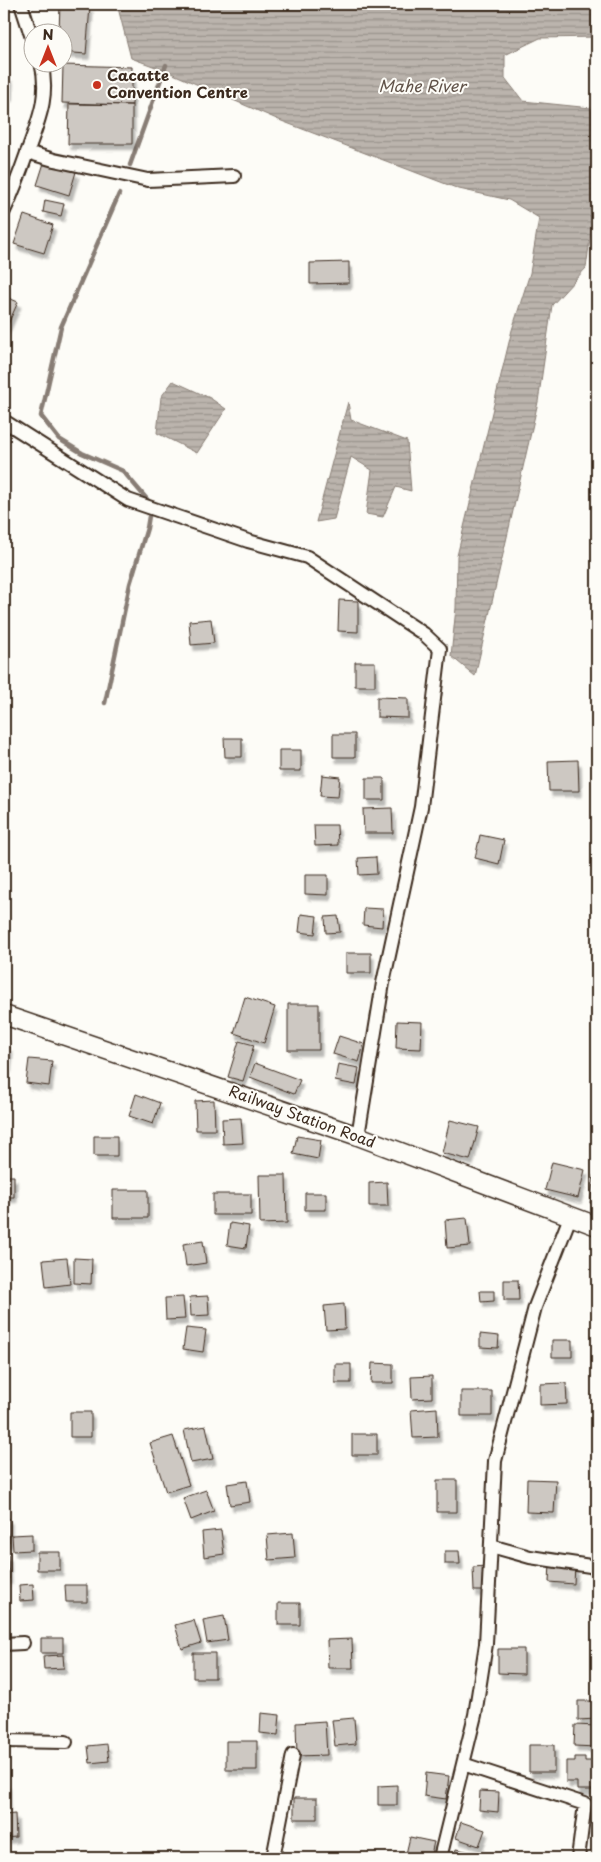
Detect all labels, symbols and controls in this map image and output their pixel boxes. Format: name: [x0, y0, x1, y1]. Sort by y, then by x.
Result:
north arrow: [22, 22, 72, 72]
text: N: [42, 24, 54, 45]
place label: Cacatte Convention Centre: [107, 63, 248, 103]
water label: Mahe River: [379, 73, 468, 97]
marker: Cacatte Convention Centre: [91, 79, 103, 91]
street label: Railway Station Road: [226, 1078, 379, 1153]

